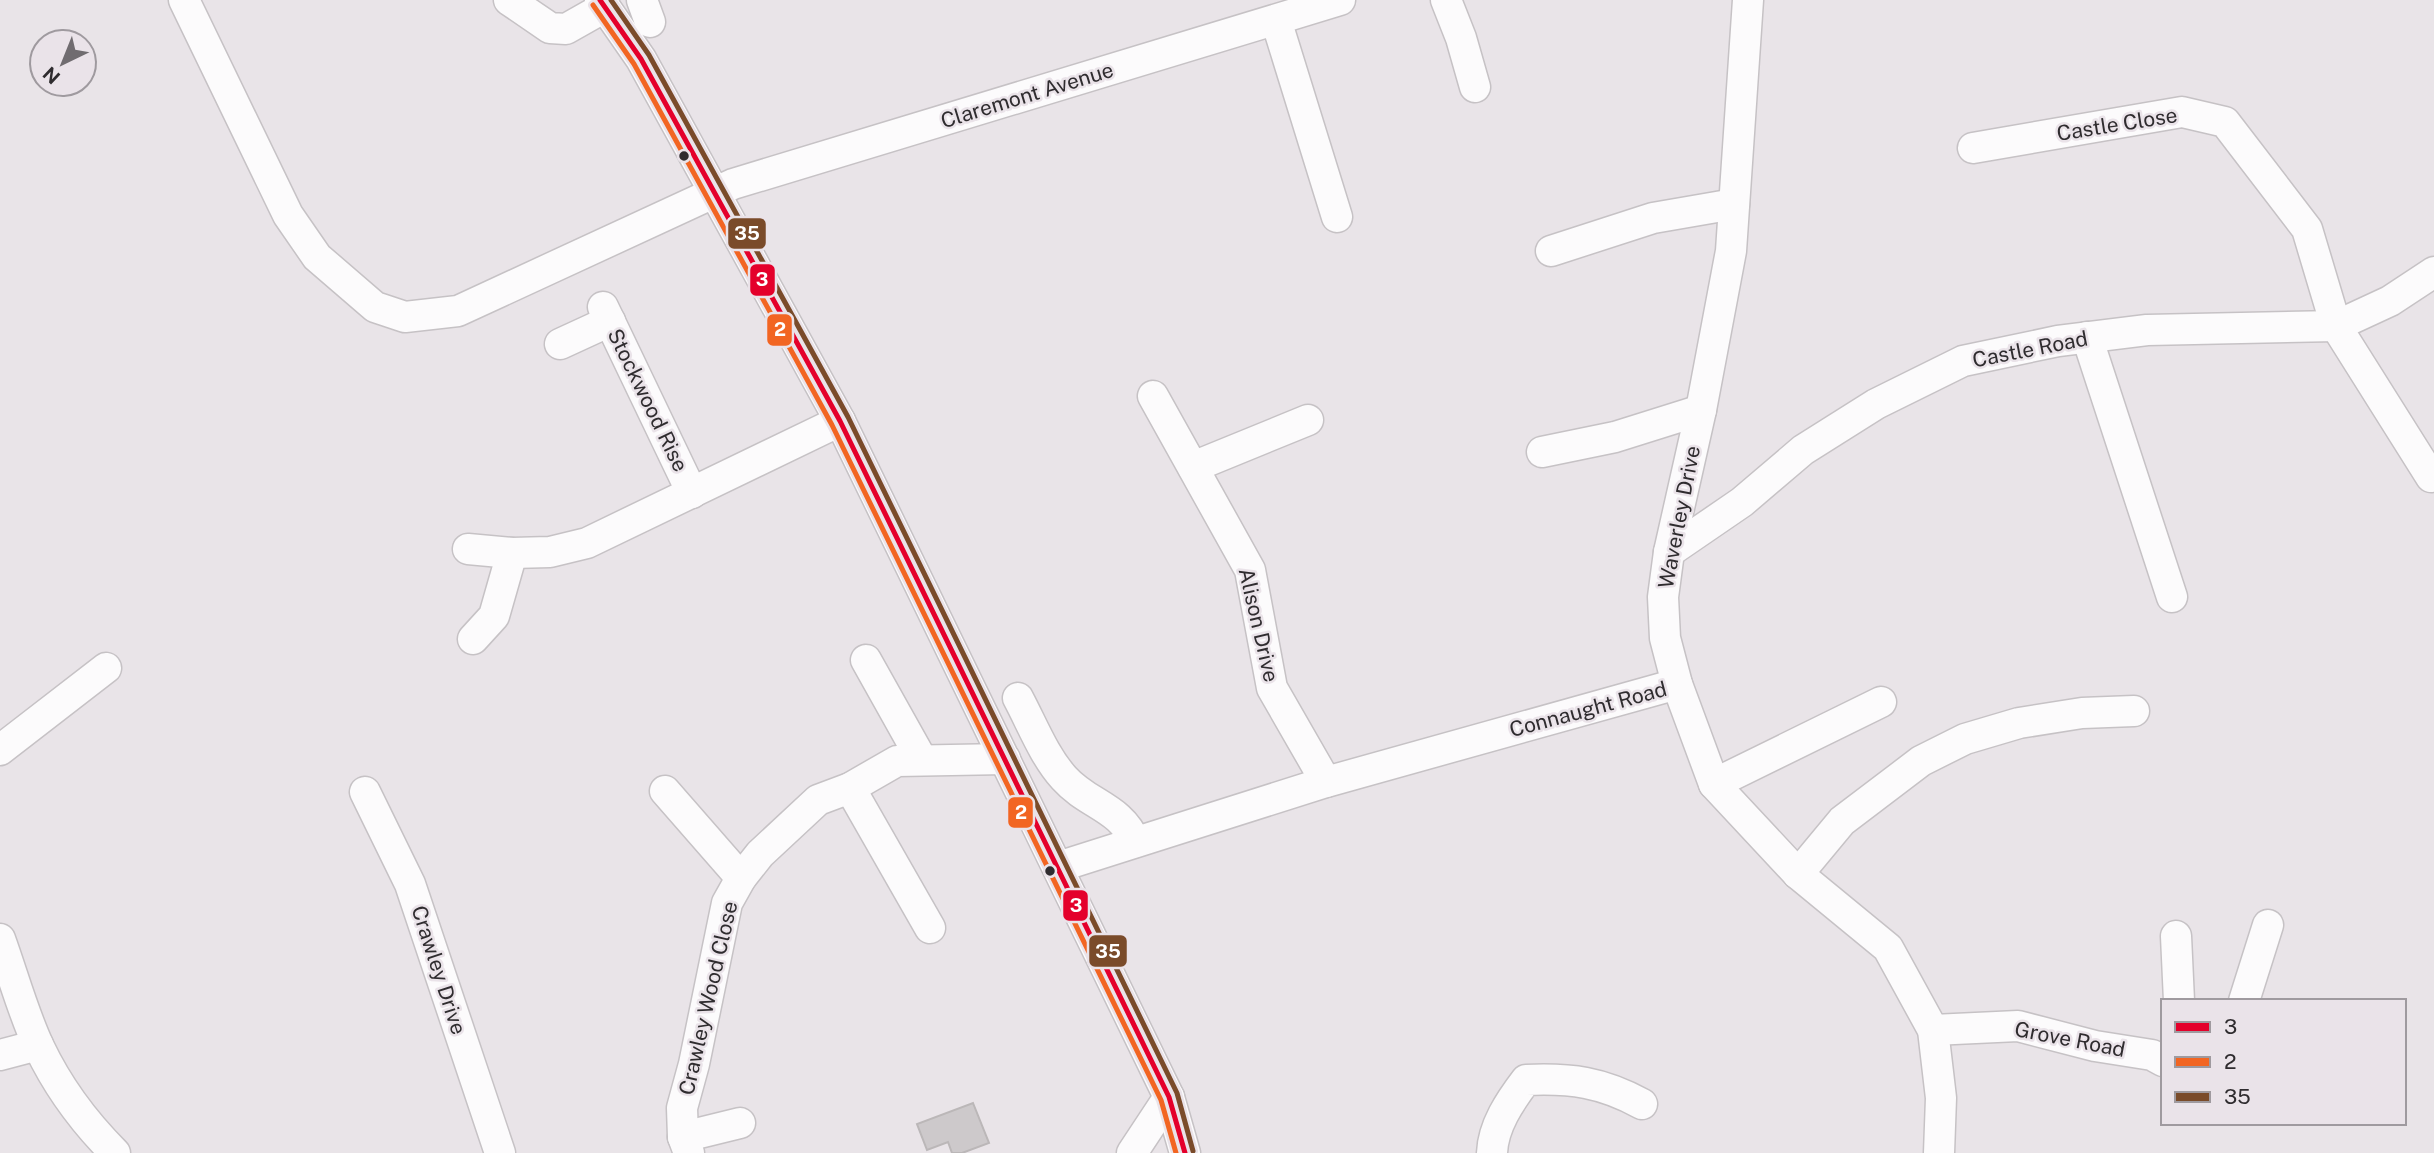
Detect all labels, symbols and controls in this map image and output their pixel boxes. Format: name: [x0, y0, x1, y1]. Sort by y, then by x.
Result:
north arrow: [28, 28, 98, 98]
street label: Claremont Avenue: [938, 57, 1116, 133]
text: N: [38, 62, 64, 89]
street label: Castle Close: [2055, 102, 2179, 146]
unlabelled marker: [677, 149, 691, 163]
line badge: 35: [727, 217, 767, 250]
text: 35: [734, 222, 760, 244]
line badge: 3: [749, 263, 776, 297]
text: 3: [756, 268, 768, 290]
line badge: 2: [766, 313, 793, 347]
text: 2: [774, 318, 786, 340]
street label: Stockwood Rise: [603, 324, 693, 476]
street label: Castle Road: [1970, 326, 2090, 372]
street label: Waverley Drive: [1653, 443, 1705, 591]
street label: Alison Drive: [1234, 566, 1284, 684]
street label: Connaught Road: [1507, 676, 1669, 742]
line badge: 2: [1007, 796, 1034, 829]
text: 2: [1015, 801, 1027, 823]
unlabelled marker: [1043, 864, 1057, 878]
line badge: 3: [1062, 889, 1089, 922]
text: 3: [1070, 894, 1082, 916]
street label: Crawley Wood Close: [674, 899, 742, 1097]
street label: Crawley Drive: [406, 902, 472, 1038]
line badge: 35: [1088, 934, 1128, 968]
text: 35: [1095, 940, 1121, 962]
legend: [2161, 999, 2406, 1125]
text: 3: [2224, 1014, 2237, 1039]
street label: Grove Road: [2013, 1016, 2127, 1062]
text: 2: [2224, 1049, 2237, 1074]
text: 35: [2224, 1084, 2251, 1109]

